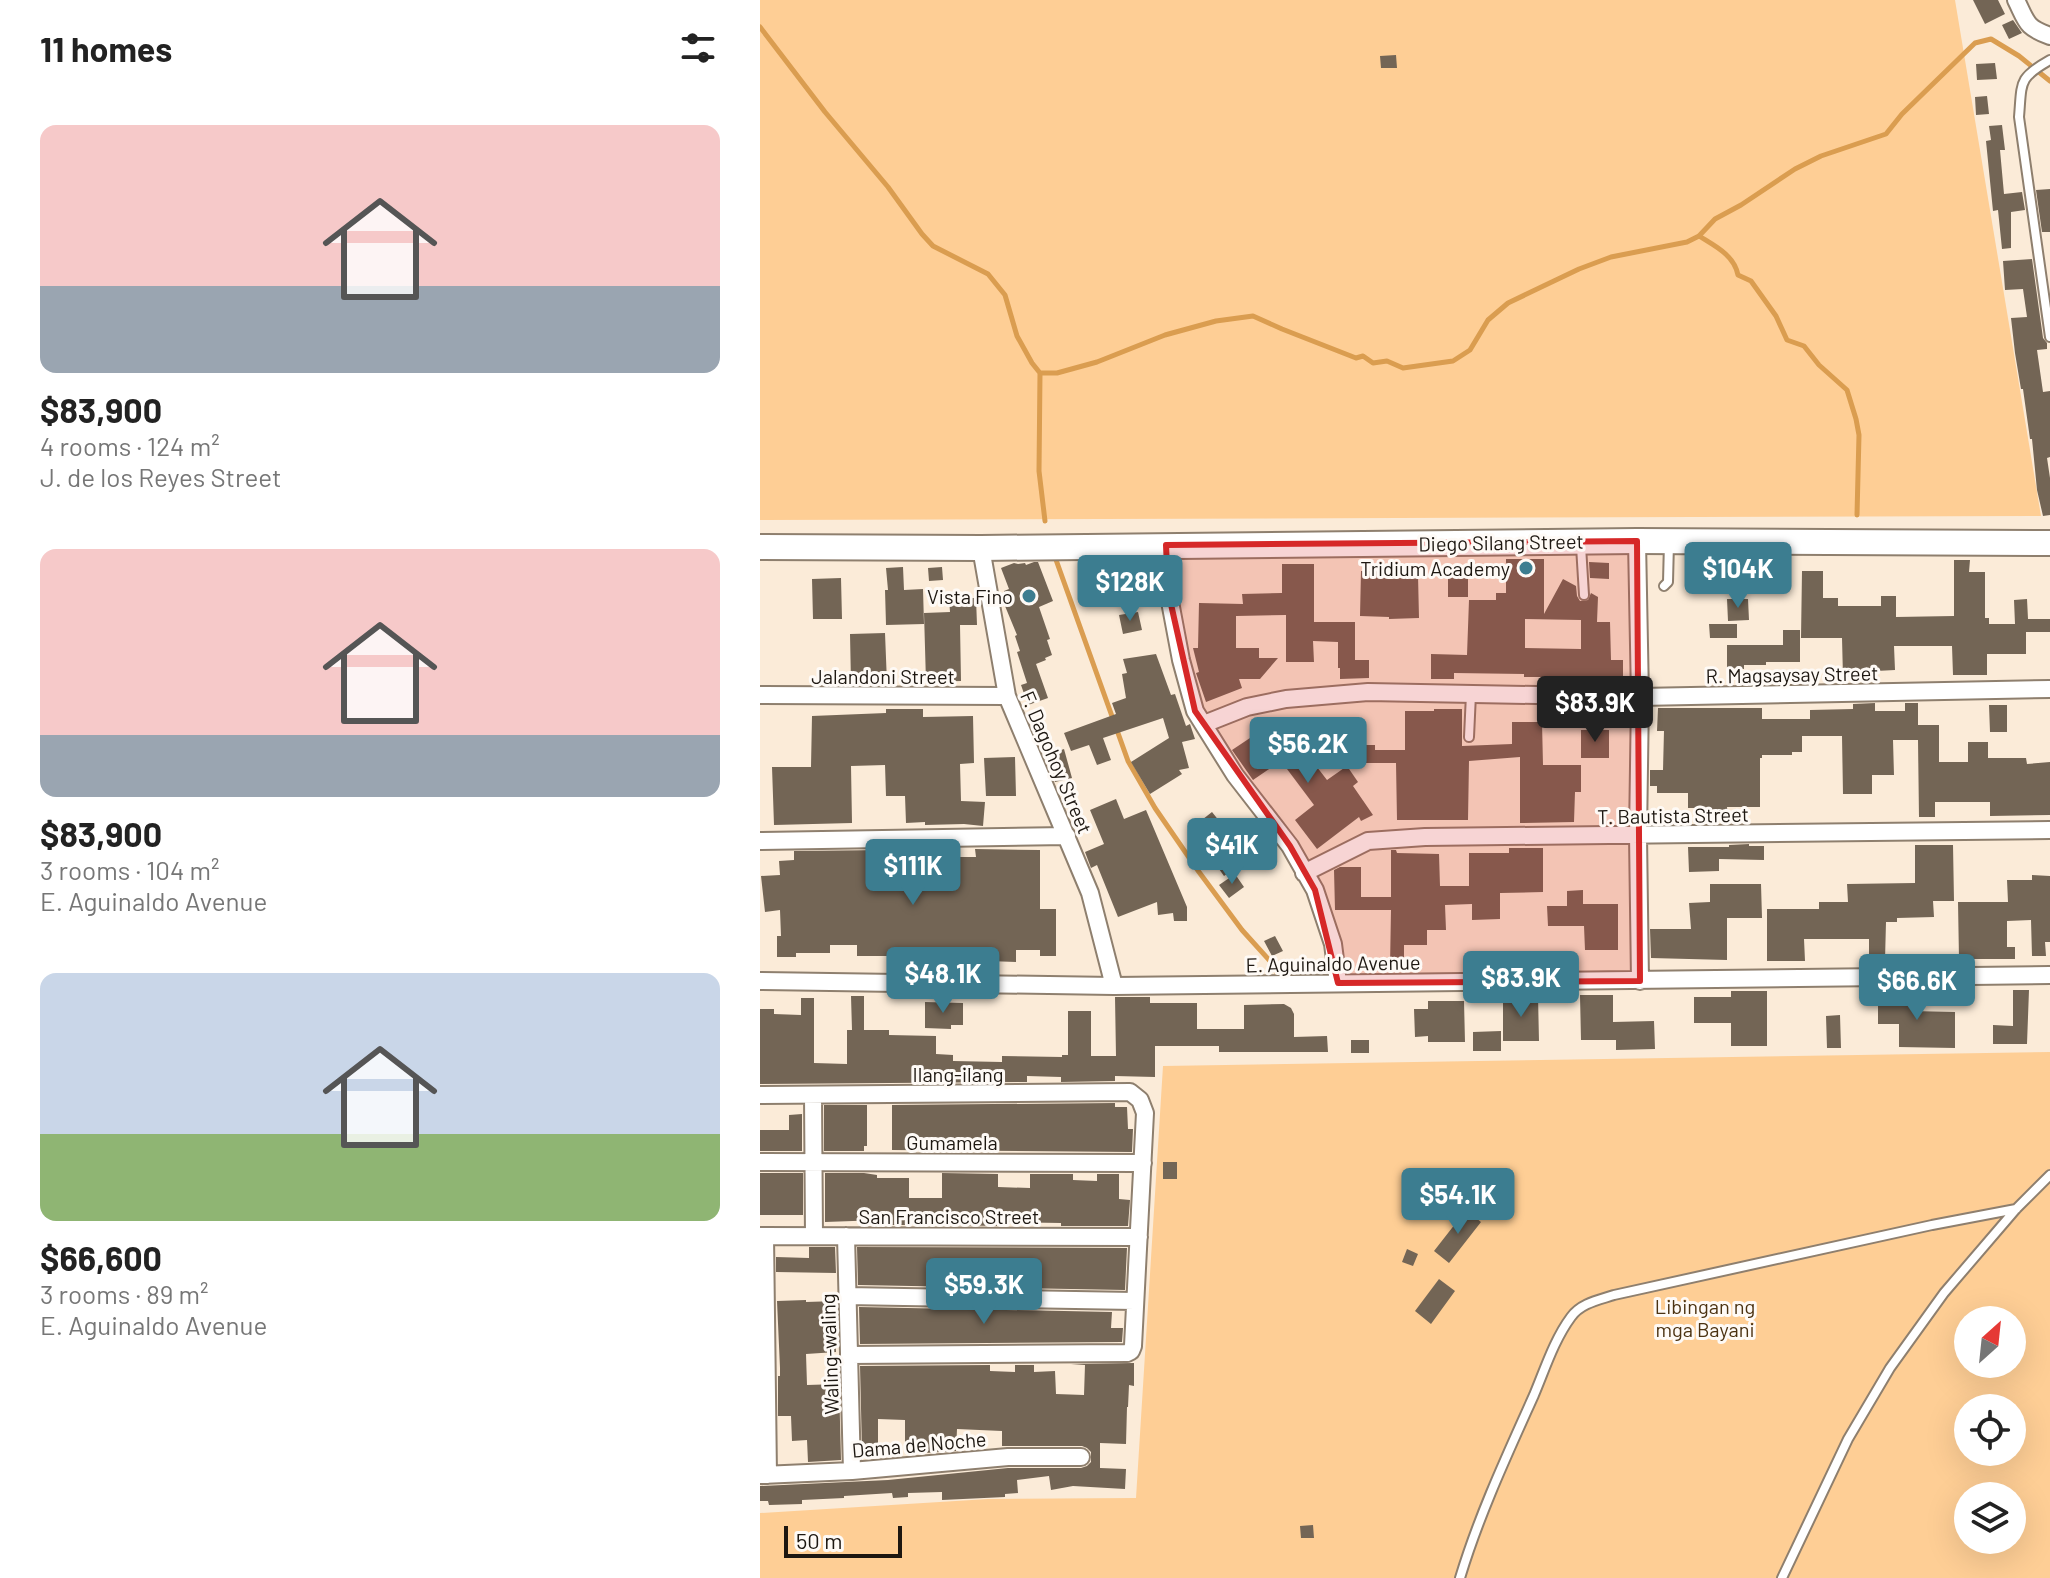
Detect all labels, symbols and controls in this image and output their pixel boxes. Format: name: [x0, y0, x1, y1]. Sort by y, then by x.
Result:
icon: filters: [676, 26, 720, 70]
text: 11 homes: [40, 28, 172, 69]
icon: home: [308, 177, 452, 321]
text: $83,900: [40, 389, 162, 430]
text: 4 rooms · 124 m²: [40, 430, 220, 461]
text: J. de los Reyes Street: [40, 461, 281, 492]
street label: Diego Silang Street: [1418, 529, 1584, 555]
pin: $104K: [1682, 542, 1794, 610]
text: $104K: [1703, 552, 1773, 583]
pin: $128K: [1074, 555, 1186, 623]
place label: Tridium Academy: [1360, 556, 1510, 580]
marker: Tridium Academy: [1517, 559, 1535, 577]
text: $128K: [1096, 565, 1164, 596]
place label: Vista Fino: [927, 584, 1013, 608]
marker: Vista Fino: [1020, 587, 1038, 605]
icon: home: [308, 601, 452, 745]
street label: R. Magsaysay Street: [1705, 660, 1879, 688]
street label: Jalandoni Street: [811, 664, 955, 688]
pin: $83.9K: [1530, 676, 1660, 744]
text: $83.9K: [1555, 686, 1635, 717]
street label: F. Dagohoy Street: [1016, 687, 1098, 837]
pin: $56.2K: [1243, 717, 1373, 785]
text: $56.2K: [1268, 727, 1348, 758]
street label: T. Bautista Street: [1597, 802, 1749, 828]
text: $83,900: [40, 813, 162, 854]
pin: $41K: [1185, 818, 1279, 886]
text: $41K: [1205, 828, 1259, 859]
pin: $111K: [857, 839, 969, 907]
text: $111K: [883, 849, 943, 880]
text: 3 rooms · 104 m²: [40, 854, 219, 885]
text: E. Aguinaldo Avenue: [40, 885, 267, 916]
pin: $48.1K: [878, 947, 1008, 1015]
street label: E. Aguinaldo Avenue: [1245, 949, 1421, 977]
pin: $83.9K: [1456, 951, 1586, 1019]
pin: $66.6K: [1852, 954, 1982, 1022]
text: $48.1K: [904, 957, 982, 988]
text: $83.9K: [1481, 961, 1561, 992]
text: $66.6K: [1877, 964, 1957, 995]
icon: home: [308, 1025, 452, 1169]
street label: Ilang-ilang: [913, 1062, 1003, 1086]
street label: Gumamela: [906, 1130, 998, 1154]
pin: $54.1K: [1393, 1168, 1523, 1236]
text: $54.1K: [1419, 1178, 1497, 1209]
street label: San Francisco Street: [859, 1204, 1039, 1228]
text: $66,600: [40, 1237, 162, 1278]
pin: $59.3K: [919, 1258, 1049, 1326]
text: $59.3K: [944, 1268, 1024, 1299]
text: 3 rooms · 89 m²: [40, 1278, 208, 1309]
street label: Waling-waling: [815, 1293, 843, 1415]
park label: Libingan ng mga Bayani: [1655, 1294, 1755, 1341]
north arrow: [1954, 1306, 2026, 1378]
map controls: [1954, 1306, 2026, 1554]
text: E. Aguinaldo Avenue: [40, 1309, 267, 1340]
button: locate: [1954, 1394, 2026, 1466]
street label: Dama de Noche: [851, 1426, 987, 1462]
button: layers: [1954, 1482, 2026, 1554]
scale bar: [784, 1522, 902, 1558]
text: 50 m: [796, 1527, 842, 1553]

